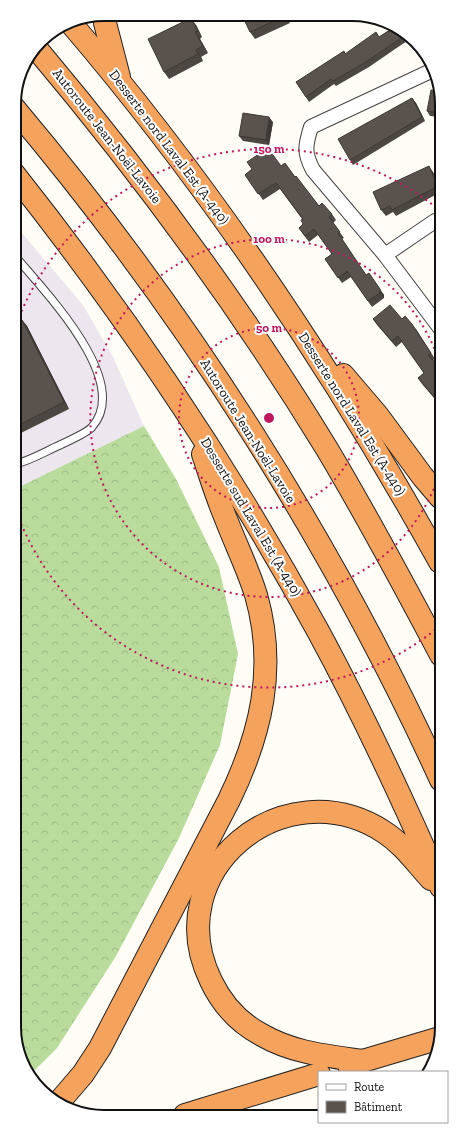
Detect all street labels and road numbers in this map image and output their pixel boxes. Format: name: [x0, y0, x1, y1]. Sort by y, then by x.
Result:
street label: Autoroute Jean-Noël-Lavoie: [49, 65, 165, 207]
street label: Desserte nord Laval Est (A-440): [105, 66, 233, 228]
street label: Desserte nord Laval Est (A-440): [295, 329, 409, 499]
street label: Autoroute Jean-Noël-Lavoie: [197, 356, 300, 507]
street label: Desserte sud Laval Est (A-440): [197, 435, 305, 600]

